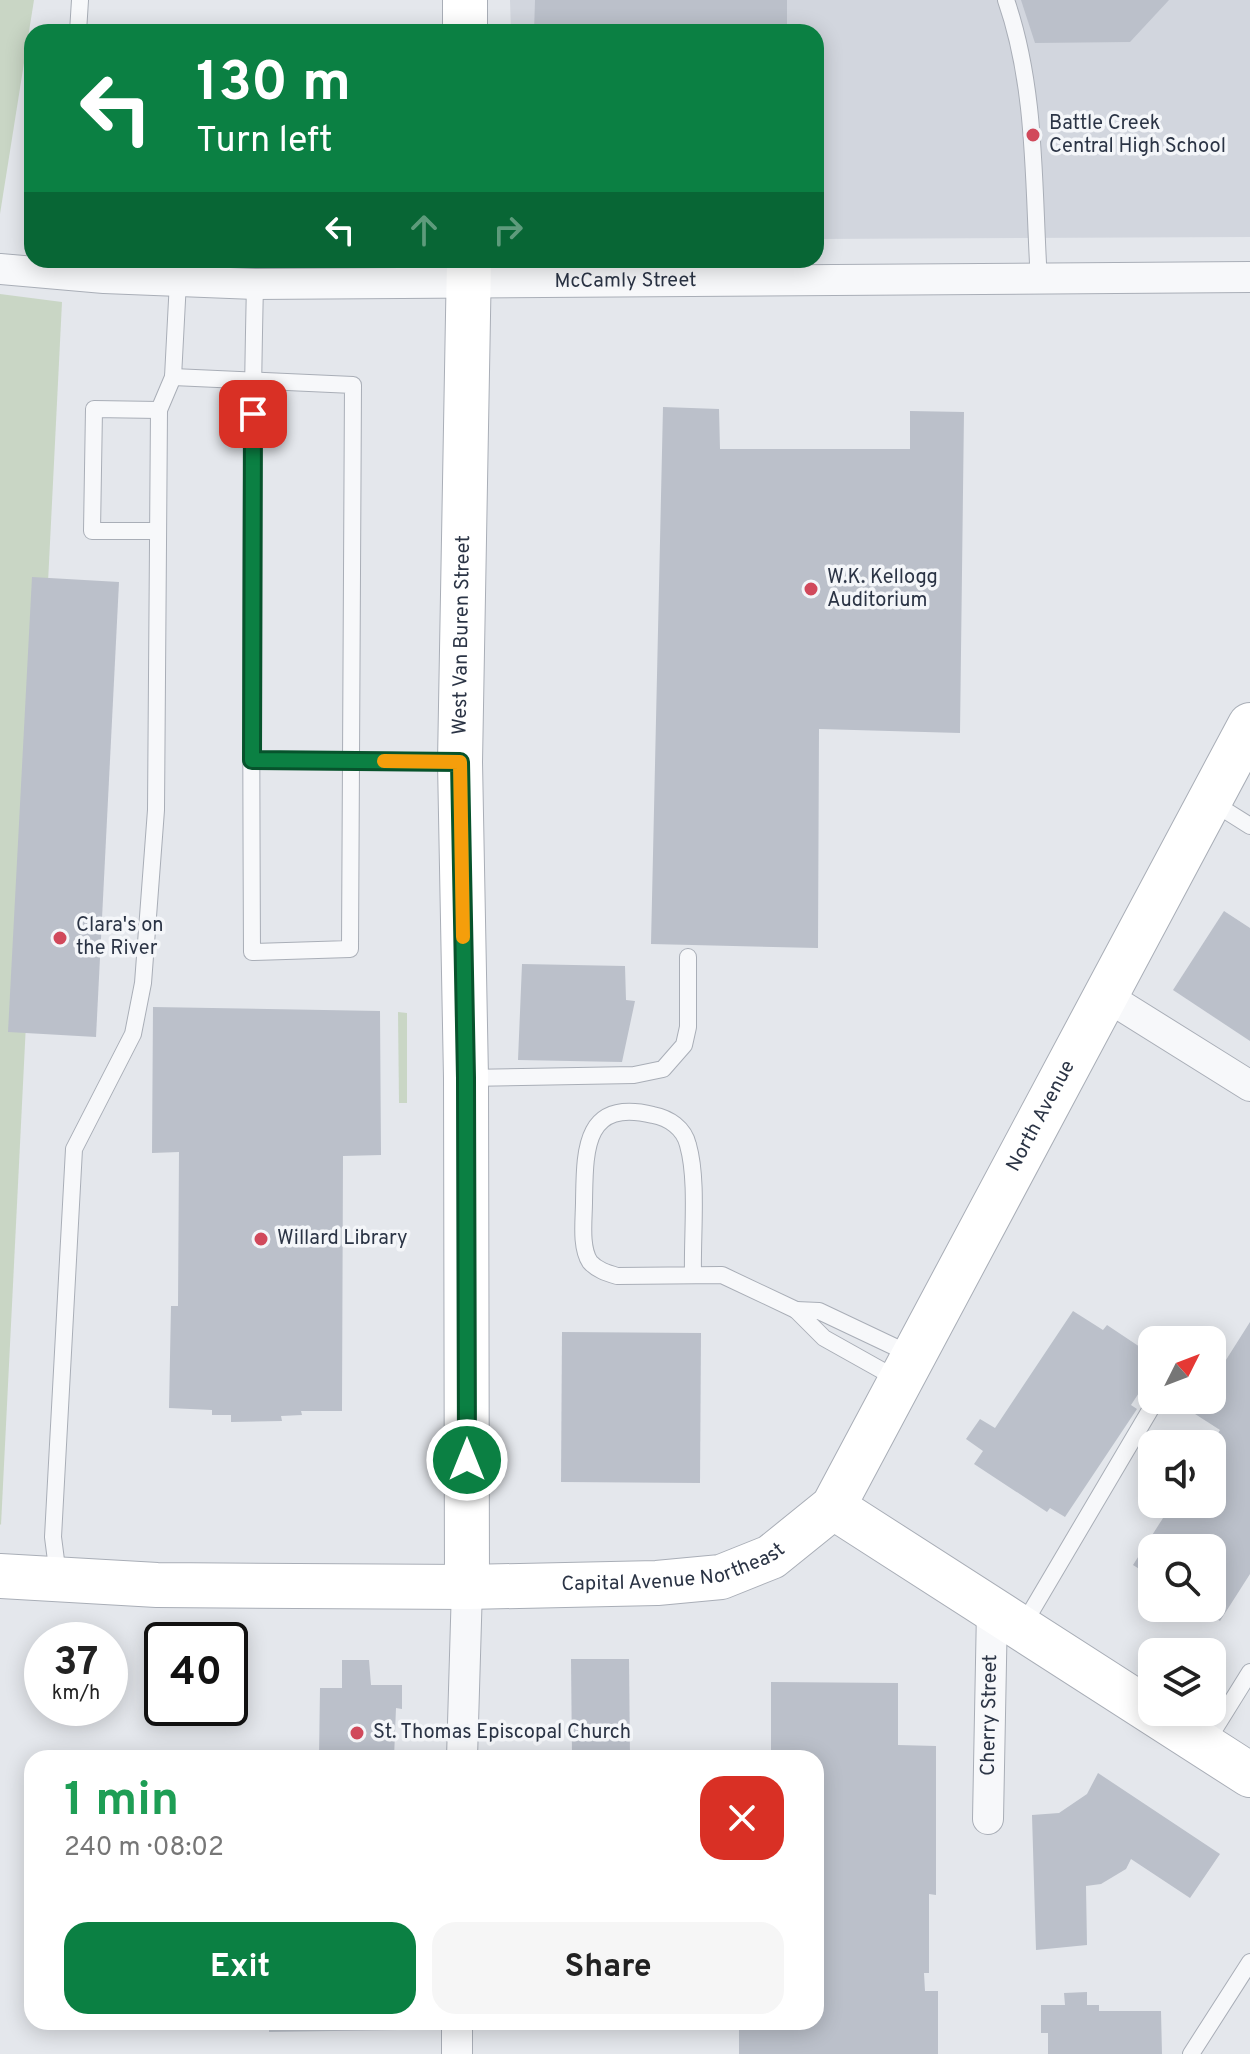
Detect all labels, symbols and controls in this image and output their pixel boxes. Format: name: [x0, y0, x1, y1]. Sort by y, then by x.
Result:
text: 130 m: [196, 50, 351, 120]
icon: left: [64, 56, 168, 160]
place label: Battle Creek Central High School: [1049, 111, 1226, 160]
text: Turn left: [196, 119, 333, 165]
marker: Battle Creek Central High School: [1024, 126, 1042, 144]
icon: left: [318, 208, 362, 252]
icon: ahead: [402, 208, 446, 252]
icon: right: [486, 208, 530, 252]
street label: McCamly Street: [554, 268, 697, 295]
pin: [219, 380, 287, 448]
icon: arrive: [231, 392, 275, 436]
street label: West Van Buren Street: [447, 535, 477, 735]
place label: W.K. Kellogg Auditorium: [827, 565, 938, 614]
marker: W.K. Kellogg Auditorium: [802, 580, 820, 598]
place label: Clara's on the River: [76, 913, 164, 962]
marker: Clara's on the River: [51, 929, 69, 947]
street label: North Avenue: [1001, 1056, 1082, 1176]
place label: Willard Library: [277, 1226, 407, 1252]
marker: Willard Library: [252, 1230, 270, 1248]
north arrow: [1138, 1326, 1226, 1414]
map controls: [1138, 1326, 1226, 1726]
position arrow: [425, 1418, 509, 1502]
button: sound: [1138, 1430, 1226, 1518]
button: search: [1138, 1534, 1226, 1622]
street label: Capital Avenue Northeast: [561, 1537, 791, 1598]
speed limit sign: 40: [144, 1622, 248, 1726]
button: layers: [1138, 1638, 1226, 1726]
text: 37: [54, 1639, 98, 1689]
street label: Cherry Street: [976, 1654, 1004, 1776]
text: km/h: [52, 1681, 100, 1707]
place label: St. Thomas Episcopal Church: [373, 1720, 631, 1746]
marker: St. Thomas Episcopal Church: [348, 1724, 366, 1742]
text: 1 min: [64, 1772, 179, 1832]
button: close: [700, 1776, 784, 1860]
text: 240 m · 08:02: [64, 1832, 224, 1865]
button: Exit: [64, 1922, 416, 2014]
button: Share: [432, 1922, 784, 2014]

